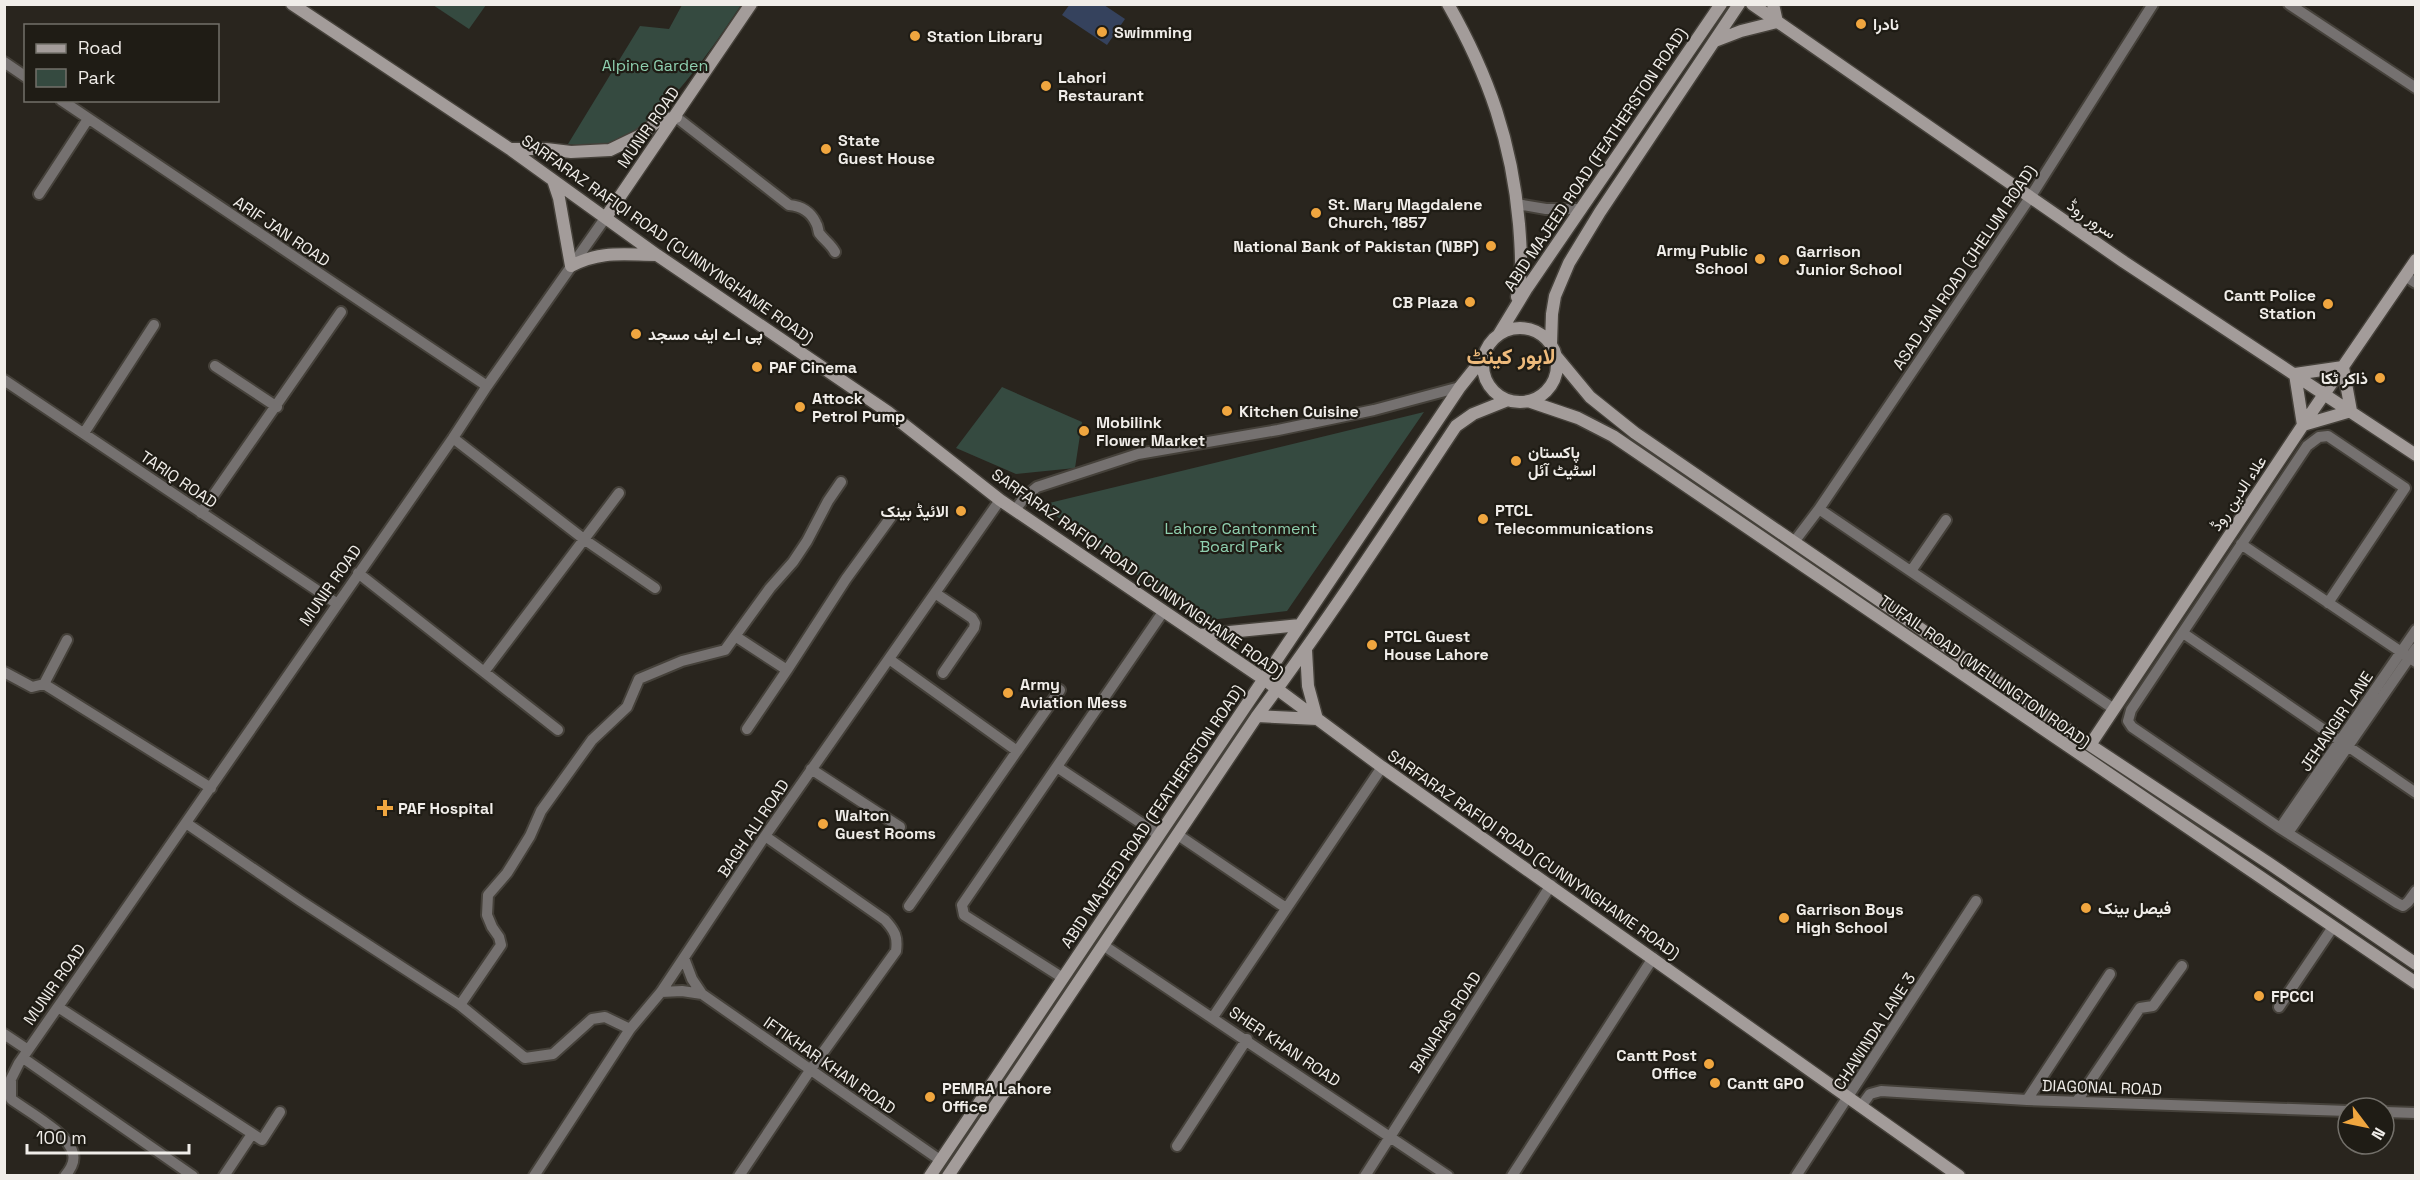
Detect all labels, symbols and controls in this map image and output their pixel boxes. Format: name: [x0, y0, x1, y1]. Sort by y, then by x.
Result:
place label: نادرا: [1873, 14, 1899, 35]
marker: نادرا: [1854, 17, 1868, 31]
place label: Swimming: [1114, 22, 1192, 43]
legend: [24, 24, 219, 102]
street label: ABID MAJEED ROAD (FEATHERSTON ROAD): [1499, 24, 1692, 295]
marker: Swimming: [1095, 25, 1109, 39]
place label: Station Library: [927, 26, 1043, 47]
marker: Station Library: [908, 29, 922, 43]
text: Road: [78, 36, 122, 59]
park label: Alpine Garden: [602, 55, 708, 76]
text: Park: [78, 66, 116, 89]
place label: Lahori Restaurant: [1058, 67, 1144, 106]
marker: Lahori Restaurant: [1039, 79, 1053, 93]
street label: MUNIR ROAD: [613, 83, 684, 172]
street label: SARFARAZ RAFIQI ROAD (CUNNYNGHAME ROAD): [517, 130, 818, 349]
place label: State Guest House: [838, 130, 935, 169]
marker: State Guest House: [819, 142, 833, 156]
street label: ASAD JAN ROAD (JHELUM ROAD): [1888, 161, 2041, 374]
street label: ARIF JAN ROAD: [229, 191, 334, 271]
place label: St. Mary Magdalene Church, 1857: [1328, 194, 1482, 233]
street label: سرور روڈ: [2063, 195, 2120, 244]
marker: St. Mary Magdalene Church, 1857: [1309, 206, 1323, 220]
place label: National Bank of Pakistan (NBP): [1233, 236, 1479, 257]
marker: National Bank of Pakistan (NBP): [1484, 239, 1498, 253]
place label: Army Public School: [1656, 240, 1748, 279]
place label: Garrison Junior School: [1796, 241, 1902, 280]
marker: Army Public School: [1753, 252, 1767, 266]
marker: Garrison Junior School: [1777, 253, 1791, 267]
place label: Cantt Police Station: [2224, 285, 2316, 324]
place label: CB Plaza: [1392, 292, 1458, 313]
marker: CB Plaza: [1463, 295, 1477, 309]
marker: Cantt Police Station: [2321, 297, 2335, 311]
place label: پی اے ایف مسجد: [648, 324, 763, 346]
marker: پی اے ایف مسجد: [629, 327, 643, 341]
district label: لاہور کینٹ: [1466, 342, 1556, 371]
place label: PAF Cinema: [769, 357, 857, 378]
marker: PAF Cinema: [750, 360, 764, 374]
place label: ذاکر ٹکا: [2321, 368, 2368, 389]
marker: ذاکر ٹکا: [2373, 371, 2387, 385]
place label: Attock Petrol Pump: [812, 388, 905, 427]
marker: Attock Petrol Pump: [793, 400, 807, 414]
place label: Kitchen Cuisine: [1239, 401, 1359, 422]
marker: Kitchen Cuisine: [1220, 404, 1234, 418]
place label: Mobilink Flower Market: [1096, 412, 1205, 451]
marker: Mobilink Flower Market: [1077, 424, 1091, 438]
place label: پاکستان اسٹیٹ آئل: [1528, 442, 1596, 481]
street label: TARIQ ROAD: [136, 446, 221, 513]
street label: علاء الدین روڈ: [2205, 452, 2271, 535]
marker: پاکستان اسٹیٹ آئل: [1509, 454, 1523, 468]
street label: SARFARAZ RAFIQI ROAD (CUNNYNGHAME ROAD): [987, 464, 1288, 683]
place label: PTCL Telecommunications: [1495, 500, 1654, 539]
place label: الائیڈ بینک: [880, 501, 949, 522]
marker: الائیڈ بینک: [954, 504, 968, 518]
marker: PTCL Telecommunications: [1476, 512, 1490, 526]
park label: Lahore Cantonment Board Park: [1165, 518, 1317, 557]
street label: MUNIR ROAD: [295, 541, 366, 630]
street label: TUFAIL ROAD (WELLINGTON ROAD): [1875, 590, 2094, 752]
place label: PTCL Guest House Lahore: [1384, 626, 1489, 665]
marker: PTCL Guest House Lahore: [1365, 638, 1379, 652]
street label: JEHANGIR LANE: [2295, 667, 2378, 776]
place label: Army Aviation Mess: [1020, 674, 1127, 713]
street label: ABID MAJEED ROAD (FEATHERSTON ROAD): [1056, 681, 1249, 952]
marker: Army Aviation Mess: [1001, 686, 1015, 700]
street label: SARFARAZ RAFIQI ROAD (CUNNYNGHAME ROAD): [1383, 745, 1684, 964]
street label: BAGH ALI ROAD: [713, 775, 794, 881]
place label: PAF Hospital: [398, 798, 494, 819]
marker: PAF Hospital: [376, 799, 394, 817]
place label: Walton Guest Rooms: [835, 805, 936, 844]
marker: Walton Guest Rooms: [816, 817, 830, 831]
place label: فیصل بینک: [2098, 898, 2171, 919]
place label: Garrison Boys High School: [1796, 899, 1904, 938]
marker: فیصل بینک: [2079, 901, 2093, 915]
marker: Garrison Boys High School: [1777, 911, 1791, 925]
street label: MUNIR ROAD: [19, 940, 90, 1029]
street label: BANARAS ROAD: [1405, 968, 1486, 1077]
street label: CHAWINDA LANE 3: [1829, 969, 1920, 1094]
place label: FPCCI: [2271, 986, 2314, 1007]
marker: FPCCI: [2252, 989, 2266, 1003]
street label: SHER KHAN ROAD: [1225, 1001, 1344, 1091]
street label: IFTIKHAR KHAN ROAD: [759, 1012, 900, 1119]
place label: Cantt Post Office: [1616, 1045, 1697, 1084]
marker: Cantt Post Office: [1702, 1057, 1716, 1071]
place label: Cantt GPO: [1727, 1073, 1804, 1094]
street label: DIAGONAL ROAD: [2042, 1075, 2162, 1100]
marker: Cantt GPO: [1708, 1076, 1722, 1090]
place label: PEMRA Lahore Office: [942, 1078, 1052, 1117]
marker: PEMRA Lahore Office: [923, 1090, 937, 1104]
north arrow: [2336, 1096, 2396, 1156]
scale bar: [27, 1117, 189, 1155]
text: N: [2367, 1124, 2390, 1144]
text: 100 m: [36, 1126, 87, 1149]

